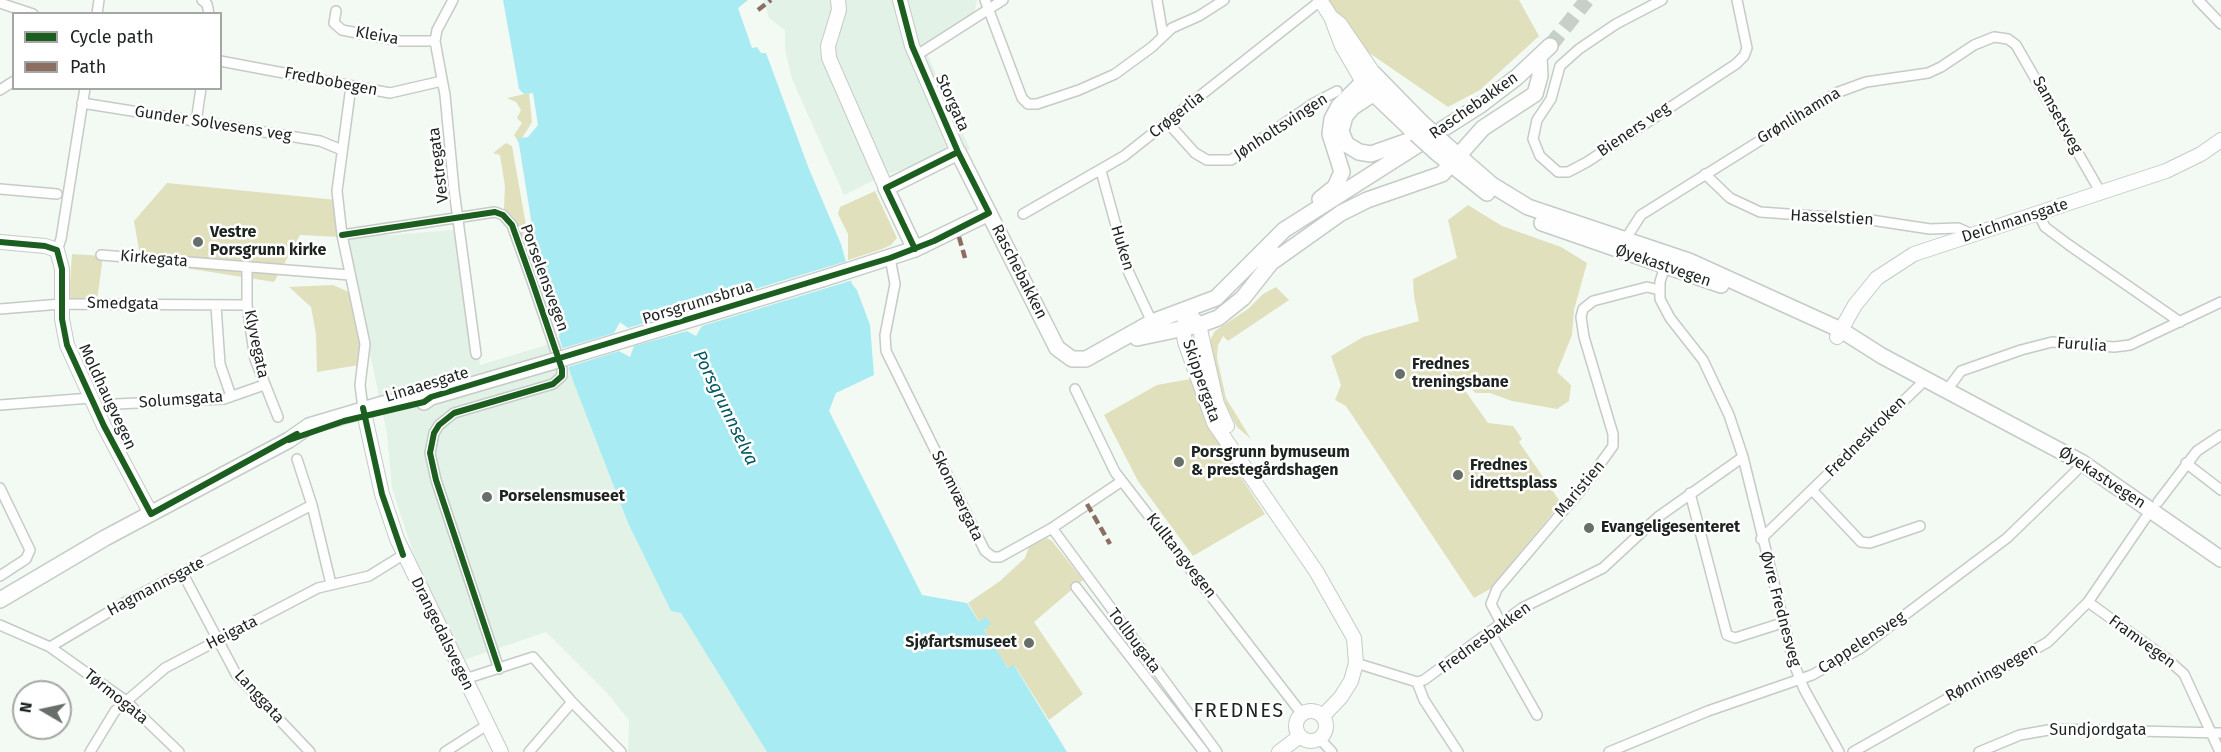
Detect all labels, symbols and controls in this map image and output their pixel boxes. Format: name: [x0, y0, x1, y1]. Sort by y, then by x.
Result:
legend: [12, 12, 222, 90]
street label: Kleiva: [354, 23, 400, 49]
text: Cycle path: [70, 26, 154, 48]
text: Path: [70, 56, 106, 78]
street label: Fredbobegen: [283, 64, 379, 100]
street label: Raschebakken: [1426, 68, 1522, 144]
street label: Storgata: [931, 71, 973, 135]
street label: Samsetsveg: [2028, 73, 2086, 157]
street label: Grønlihamna: [1754, 84, 1844, 148]
street label: Crøgerlia: [1146, 88, 1208, 142]
street label: Jønholtsvingen: [1231, 90, 1331, 164]
street label: Bieners veg: [1594, 99, 1674, 161]
street label: Gunder Solvesens veg: [133, 102, 293, 146]
street label: Vestregata: [425, 126, 453, 204]
street label: Deichmansgate: [1959, 195, 2071, 247]
street label: Hasselstien: [1790, 206, 1874, 230]
street label: Raschebakken: [987, 221, 1051, 323]
street label: Porselensvegen: [516, 222, 572, 334]
place label: Vestre Porsgrunn kirke: [210, 223, 326, 261]
street label: Huken: [1106, 223, 1138, 273]
marker: Vestre Porsgrunn kirke: [191, 235, 205, 249]
street label: Øyekastvegen: [1613, 241, 1713, 291]
street label: Kirkegata: [119, 246, 189, 272]
street label: Porsgrunnsbrua: [640, 277, 756, 329]
street label: Smedgata: [87, 294, 159, 314]
street label: Klyvegata: [239, 308, 273, 380]
street label: Furulia: [2056, 334, 2108, 356]
street label: Skippergata: [1178, 337, 1224, 425]
street label: Moldhaugvegen: [74, 341, 140, 453]
water label: Porsgrunnselva: [688, 347, 762, 469]
place label: Frednes treningsbane: [1412, 355, 1509, 393]
street label: Linaaesgate: [383, 363, 471, 407]
marker: Frednes treningsbane: [1393, 367, 1407, 381]
street label: Solumsgata: [138, 387, 224, 413]
street label: Fredneskroken: [1822, 393, 1910, 481]
place label: Porsgrunn bymuseum & prestegårdshagen: [1191, 443, 1350, 481]
street label: Øyekastvegen: [2055, 443, 2149, 513]
street label: Skomværgata: [927, 448, 987, 544]
marker: Porsgrunn bymuseum & prestegårdshagen: [1172, 455, 1186, 469]
place label: Frednes idrettsplass: [1470, 456, 1557, 494]
street label: Maristien: [1551, 457, 1609, 521]
marker: Frednes idrettsplass: [1451, 468, 1465, 482]
place label: Porselensmuseet: [499, 487, 625, 507]
marker: Porselensmuseet: [480, 490, 494, 504]
street label: Kulltangvegen: [1142, 510, 1220, 602]
place label: Evangeligesenteret: [1601, 518, 1740, 538]
marker: Evangeligesenteret: [1582, 521, 1596, 535]
street label: Øvre Frednesveg: [1755, 549, 1805, 669]
street label: Hagmannsgate: [104, 553, 208, 621]
street label: Drangedalsvegen: [406, 574, 478, 694]
street label: Frednesbakken: [1435, 598, 1535, 678]
street label: Tollbugata: [1103, 605, 1165, 677]
street label: Cappelensveg: [1815, 608, 1909, 678]
street label: Framvegen: [2105, 611, 2179, 673]
street label: Heigata: [203, 612, 261, 654]
place label: Sjøfartsmuseet: [905, 633, 1017, 653]
marker: Sjøfartsmuseet: [1022, 636, 1036, 650]
street label: Rønningvegen: [1943, 640, 2041, 706]
street label: Tørmogata: [80, 665, 152, 729]
street label: Langgata: [230, 666, 288, 728]
north arrow: [12, 680, 72, 740]
district label: FREDNES: [1193, 699, 1285, 723]
text: N: [15, 701, 36, 714]
street label: Sundjordgata: [2049, 721, 2147, 741]

